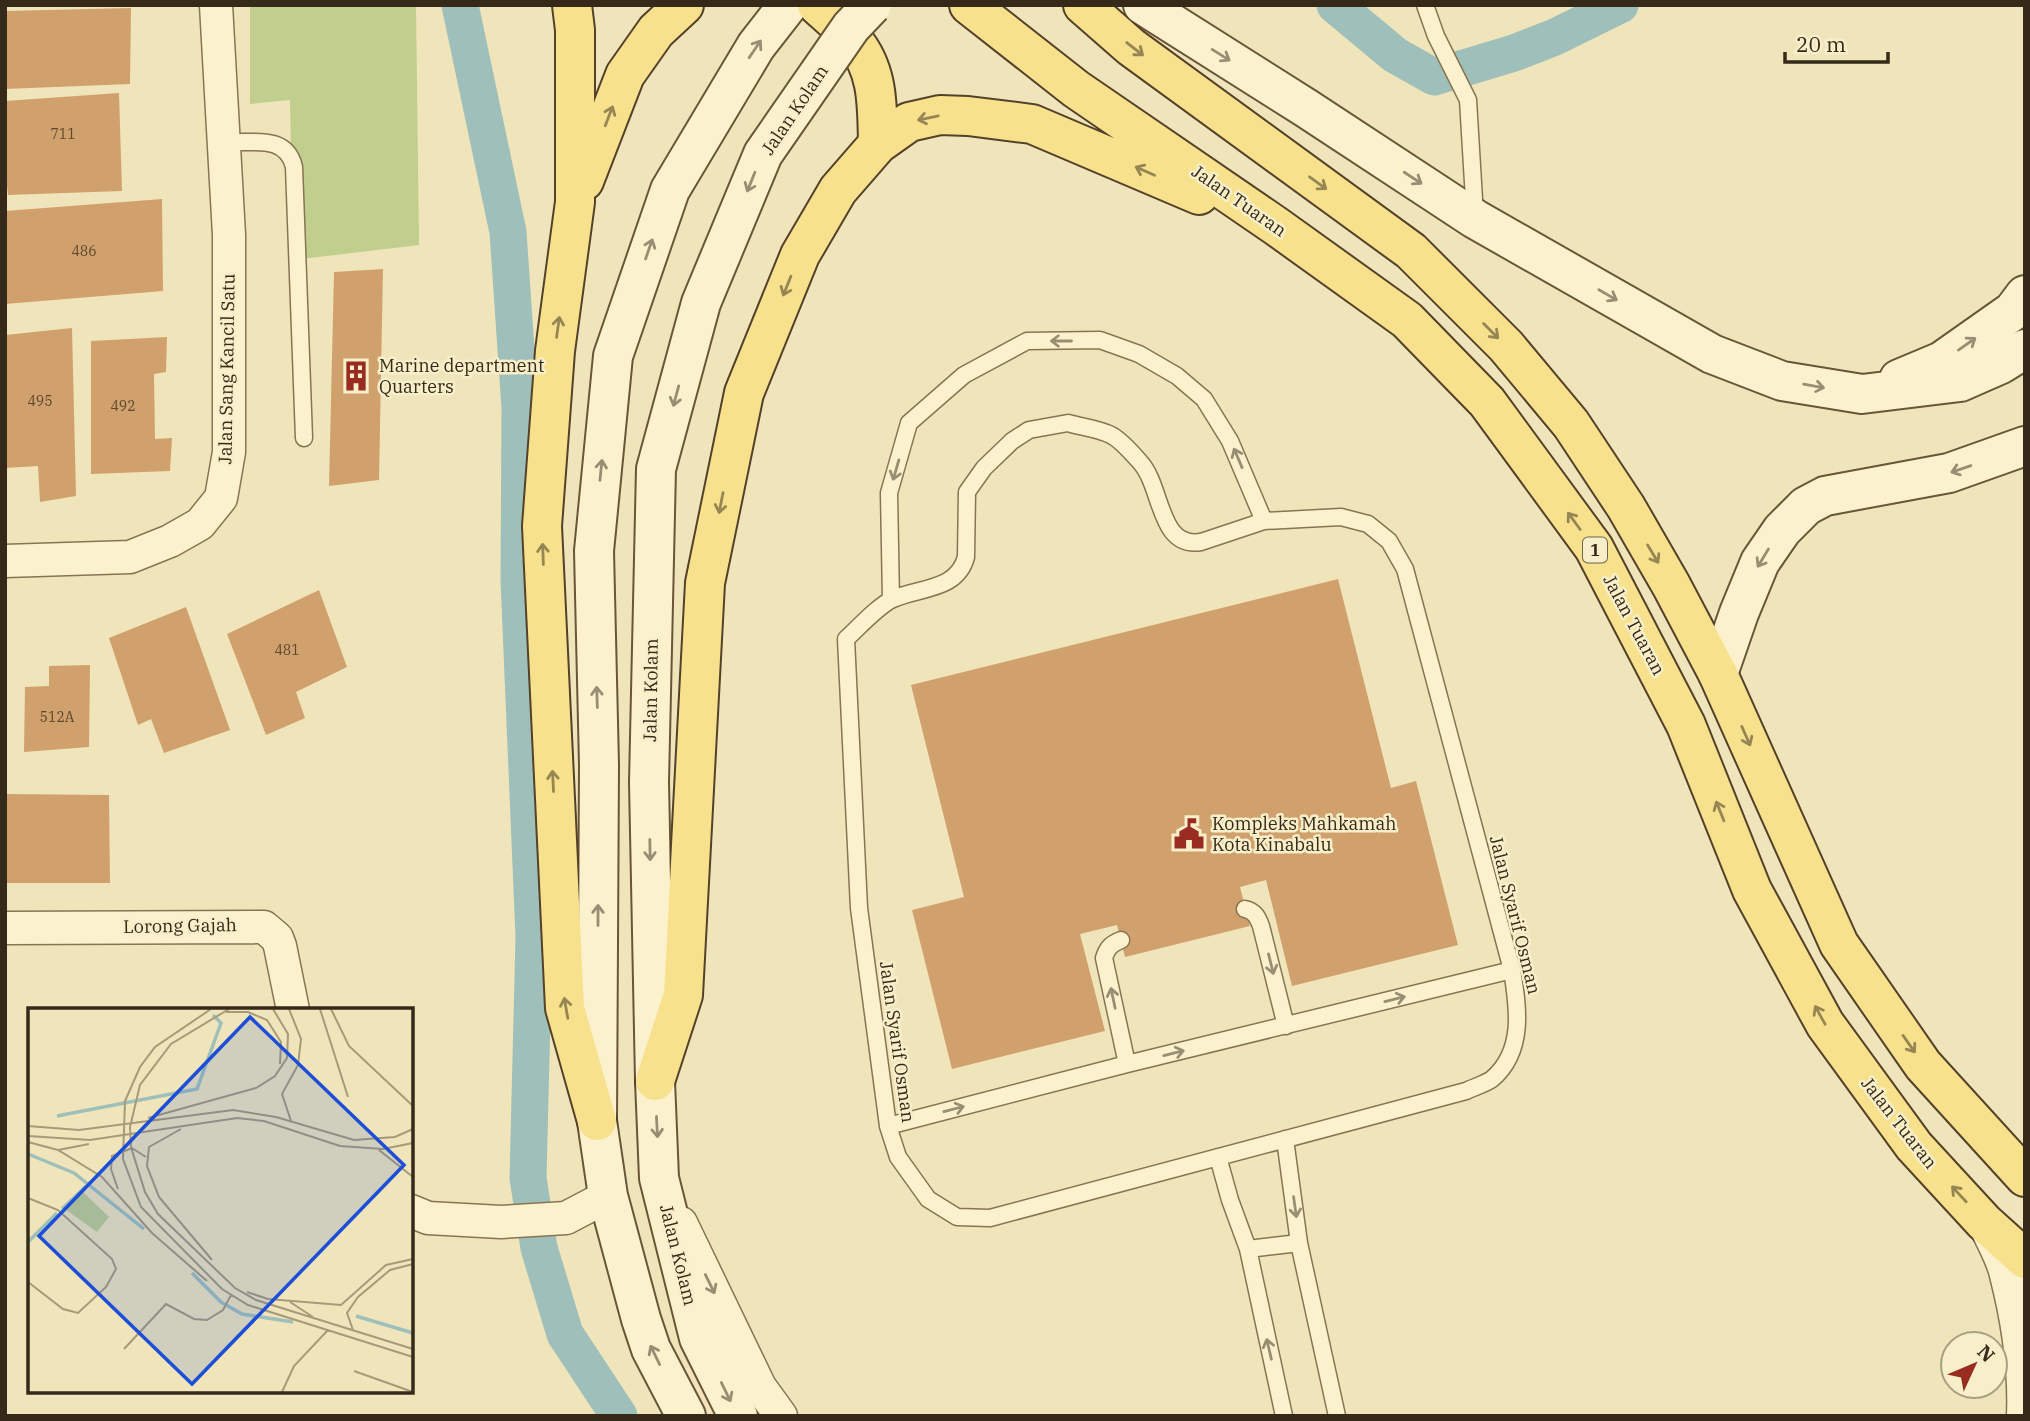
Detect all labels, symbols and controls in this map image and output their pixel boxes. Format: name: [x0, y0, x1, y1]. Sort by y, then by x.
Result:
scale bar: [1785, 21, 1888, 65]
text: 20 m: [1796, 30, 1846, 58]
one-way arrow: [748, 40, 762, 59]
one-way arrow: [1125, 41, 1144, 56]
one-way arrow: [1211, 49, 1231, 63]
street label: Jalan Kolam: [756, 60, 833, 159]
one-way arrow: [604, 105, 617, 127]
one-way arrow: [917, 112, 940, 125]
house number: 711: [50, 125, 76, 143]
street label: Jalan Tuaran: [1187, 159, 1291, 242]
one-way arrow: [1135, 164, 1156, 177]
one-way arrow: [744, 171, 757, 192]
one-way arrow: [1402, 171, 1422, 185]
one-way arrow: [1309, 176, 1327, 191]
one-way arrow: [644, 239, 656, 261]
house number: 486: [71, 242, 97, 260]
street label: Jalan Sang Kancil Satu: [213, 273, 240, 465]
one-way arrow: [780, 275, 793, 297]
one-way arrow: [1597, 288, 1617, 302]
one-way arrow: [552, 317, 565, 339]
one-way arrow: [1482, 322, 1499, 339]
one-way arrow: [1050, 334, 1073, 348]
one-way arrow: [1957, 337, 1976, 351]
place label: Marine department Quarters: [379, 354, 544, 398]
building icon: Marine department Quarters: [339, 359, 373, 393]
one-way arrow: [1802, 380, 1825, 393]
one-way arrow: [669, 384, 682, 407]
house number: 495: [27, 392, 53, 410]
house number: 492: [110, 397, 136, 415]
one-way arrow: [1231, 448, 1244, 469]
one-way arrow: [595, 459, 608, 482]
one-way arrow: [888, 459, 901, 481]
one-way arrow: [1950, 464, 1972, 476]
one-way arrow: [714, 491, 728, 514]
one-way arrow: [1566, 512, 1581, 531]
road number: 1: [1583, 538, 1607, 562]
one-way arrow: [536, 543, 549, 566]
one-way arrow: [1646, 543, 1660, 563]
one-way arrow: [1756, 547, 1770, 567]
street label: Jalan Tuaran: [1598, 571, 1671, 679]
street label: Jalan Kolam: [638, 638, 663, 742]
house number: 481: [274, 641, 300, 659]
one-way arrow: [591, 686, 604, 709]
house number: 512A: [40, 708, 75, 726]
one-way arrow: [1740, 725, 1753, 747]
one-way arrow: [546, 771, 559, 793]
one-way arrow: [1713, 800, 1726, 822]
place label: Kompleks Mahkamah Kota Kinabalu: [1212, 812, 1396, 856]
public building icon: Kompleks Mahkamah Kota Kinabalu: [1172, 817, 1206, 851]
street label: Jalan Syarif Osman: [1485, 833, 1546, 997]
one-way arrow: [643, 839, 657, 862]
one-way arrow: [591, 904, 605, 927]
street label: Lorong Gajah: [123, 913, 237, 938]
one-way arrow: [1265, 952, 1278, 975]
street label: Jalan Syarif Osman: [875, 960, 920, 1124]
one-way arrow: [1106, 987, 1119, 1010]
one-way arrow: [1383, 992, 1406, 1005]
one-way arrow: [559, 997, 572, 1020]
one-way arrow: [1813, 1005, 1826, 1026]
inset map: [28, 1008, 413, 1393]
one-way arrow: [1902, 1034, 1916, 1053]
one-way arrow: [1163, 1046, 1185, 1059]
street label: Jalan Tuaran: [1856, 1072, 1942, 1173]
one-way arrow: [942, 1102, 965, 1115]
one-way arrow: [650, 1115, 663, 1138]
one-way arrow: [1950, 1186, 1967, 1203]
one-way arrow: [1289, 1195, 1302, 1217]
street label: Jalan Kolam: [655, 1202, 702, 1308]
one-way arrow: [704, 1273, 718, 1294]
north arrow: [1939, 1330, 2009, 1400]
one-way arrow: [1262, 1338, 1275, 1361]
text: N: [1972, 1339, 2000, 1367]
one-way arrow: [648, 1345, 661, 1366]
one-way arrow: [720, 1381, 733, 1402]

